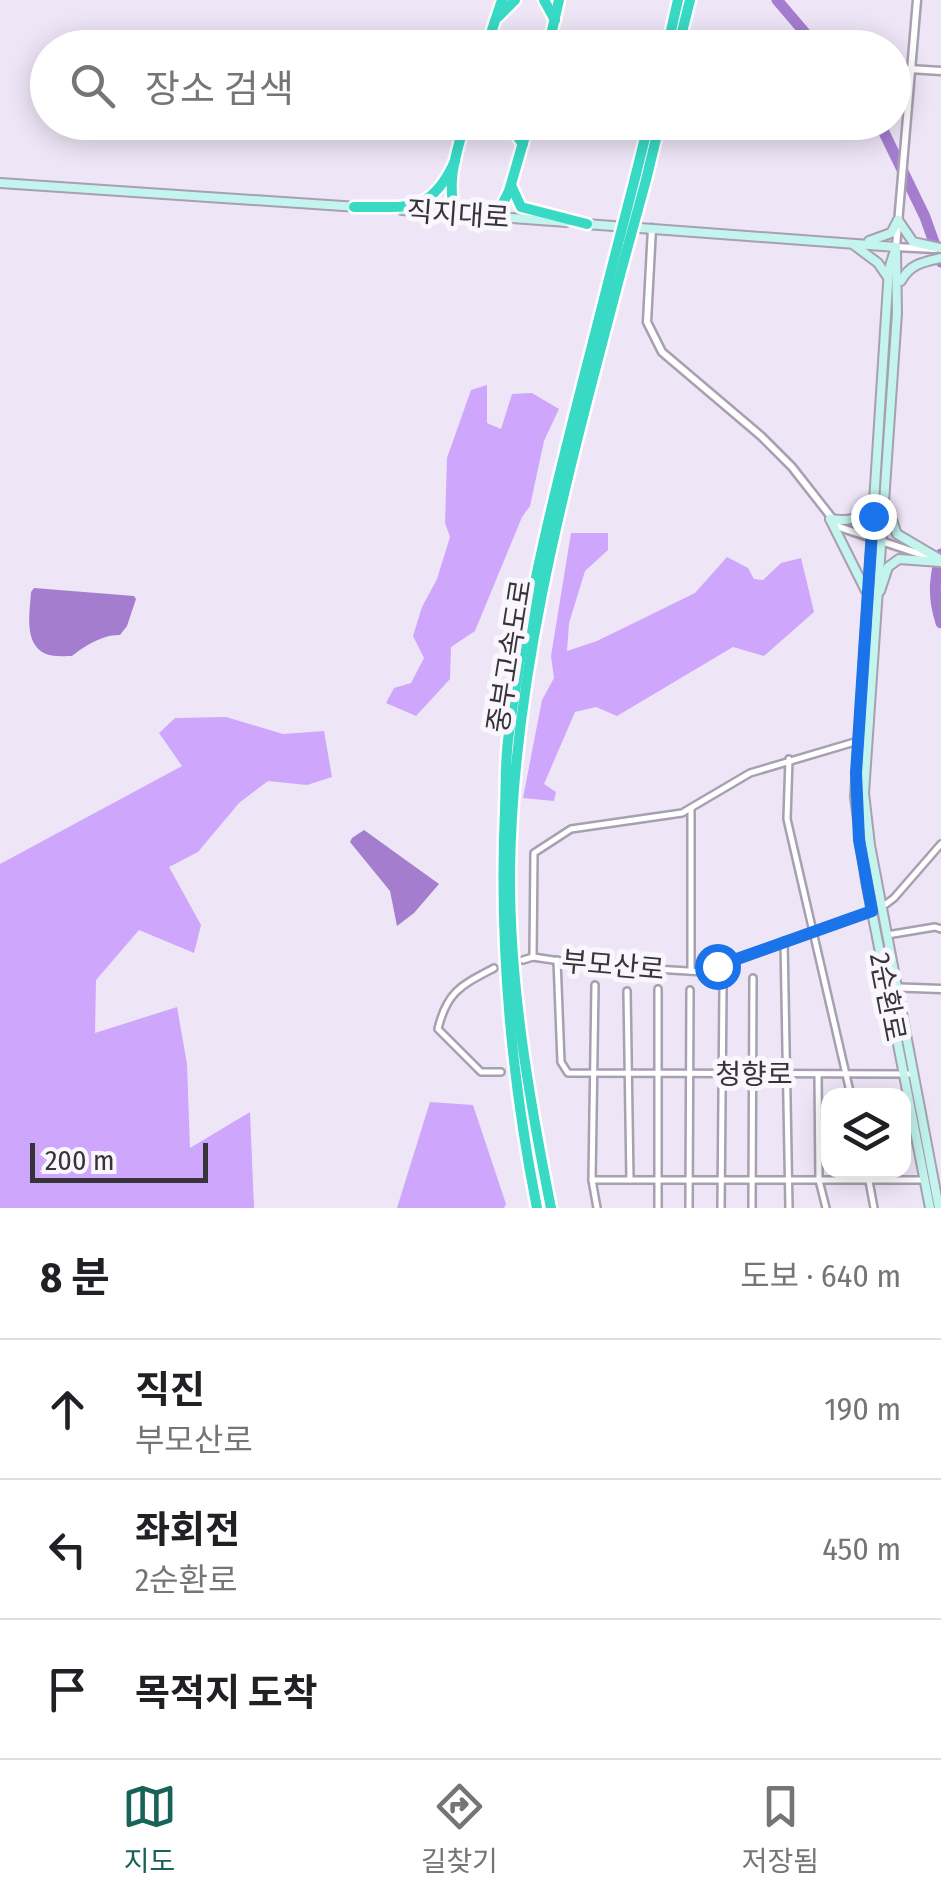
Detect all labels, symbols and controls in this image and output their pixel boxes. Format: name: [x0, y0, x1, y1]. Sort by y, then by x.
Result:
search box: [30, 30, 911, 140]
icon: search: [65, 58, 120, 113]
text: 장소 검색: [145, 66, 294, 112]
street label: 직지대로: [405, 194, 511, 235]
route end: [851, 494, 897, 540]
street label: 중부고속도로: [481, 577, 538, 735]
route start: [695, 944, 741, 990]
street label: 부모산로: [560, 945, 666, 986]
street label: 2순환로: [863, 950, 912, 1044]
street label: 청향로: [715, 1058, 793, 1091]
map controls: [821, 1088, 911, 1178]
button: layers: [821, 1088, 911, 1178]
scale bar: [30, 1138, 208, 1182]
text: 200 m: [45, 1144, 115, 1177]
text: 8 분: [40, 1253, 110, 1303]
text: 도보 · 640 m: [740, 1257, 901, 1295]
text: 직진: [135, 1367, 205, 1413]
icon: ahead: [40, 1382, 95, 1437]
text: 190 m: [824, 1390, 901, 1428]
text: 부모산로: [135, 1421, 253, 1459]
text: 좌회전: [135, 1507, 240, 1553]
icon: left: [40, 1522, 95, 1577]
text: 450 m: [822, 1530, 901, 1568]
text: 2순환로: [135, 1561, 237, 1599]
icon: arrive: [40, 1662, 95, 1717]
text: 목적지 도착: [135, 1670, 318, 1716]
tab: 지도: [122, 1779, 177, 1879]
tab: 길찾기: [421, 1779, 498, 1879]
tab: 저장됨: [742, 1779, 819, 1879]

